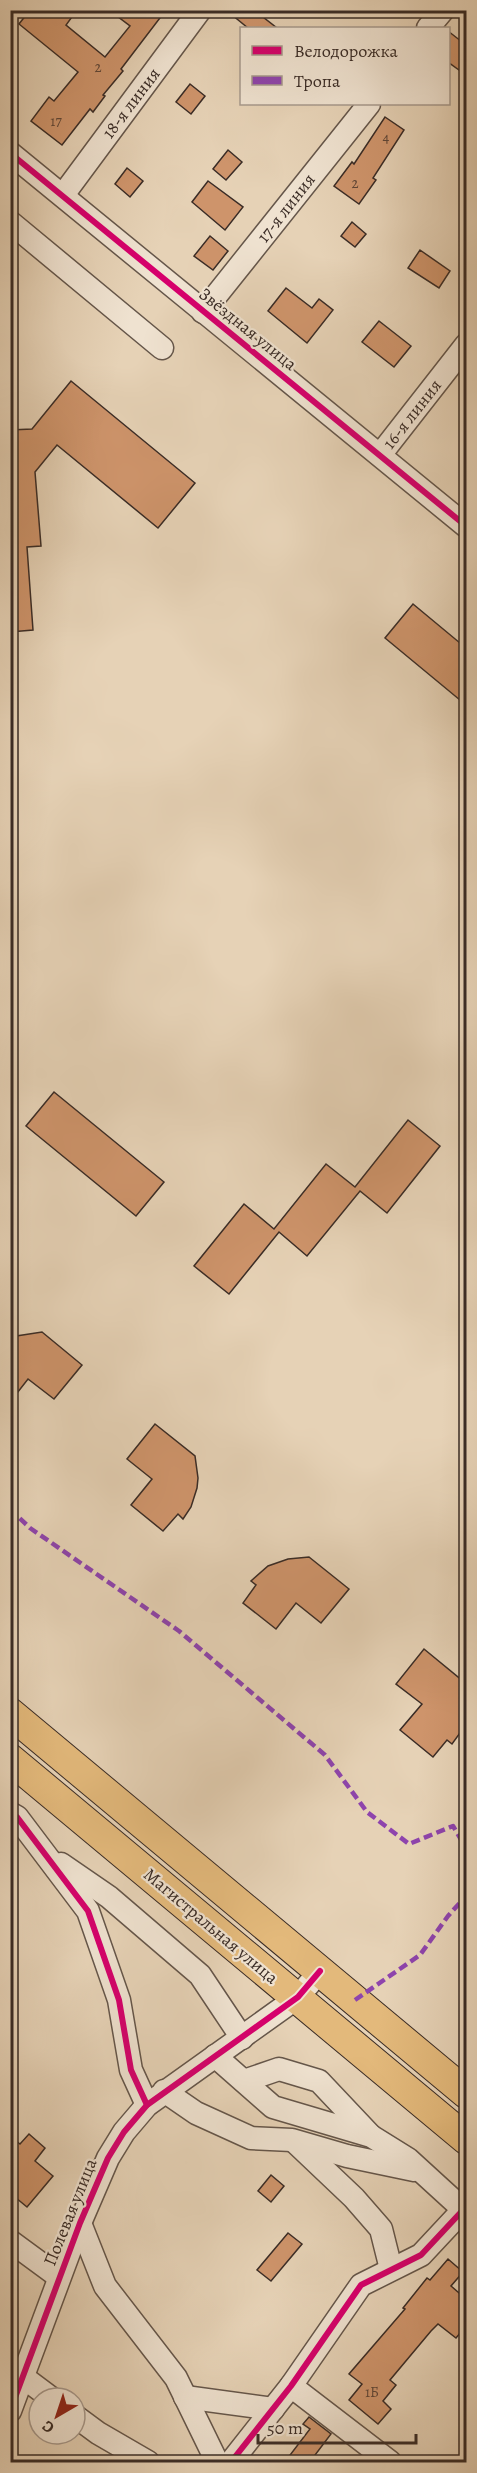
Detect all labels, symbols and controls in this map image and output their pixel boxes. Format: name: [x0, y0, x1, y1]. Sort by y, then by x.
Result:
legend: [240, 27, 450, 105]
text: Велодорожка: [294, 39, 399, 63]
house number: 2: [94, 57, 102, 77]
street label: 18-я линия: [96, 63, 166, 143]
text: Тропа: [294, 69, 341, 93]
house number: 17: [50, 111, 62, 131]
house number: 4: [383, 127, 390, 147]
street label: 17-я линия: [251, 168, 321, 248]
house number: 2: [351, 173, 359, 193]
street label: Звёздная улица: [194, 282, 303, 376]
street label: 16-я линия: [377, 374, 447, 454]
street label: Магистральная улица: [139, 1863, 284, 1990]
street label: Полевая улица: [38, 2154, 103, 2269]
house number: 1Б: [365, 2382, 379, 2402]
north arrow: [27, 2386, 87, 2446]
scale bar: [258, 2407, 416, 2445]
text: С: [37, 2415, 59, 2439]
text: 50 m: [267, 2416, 303, 2440]

